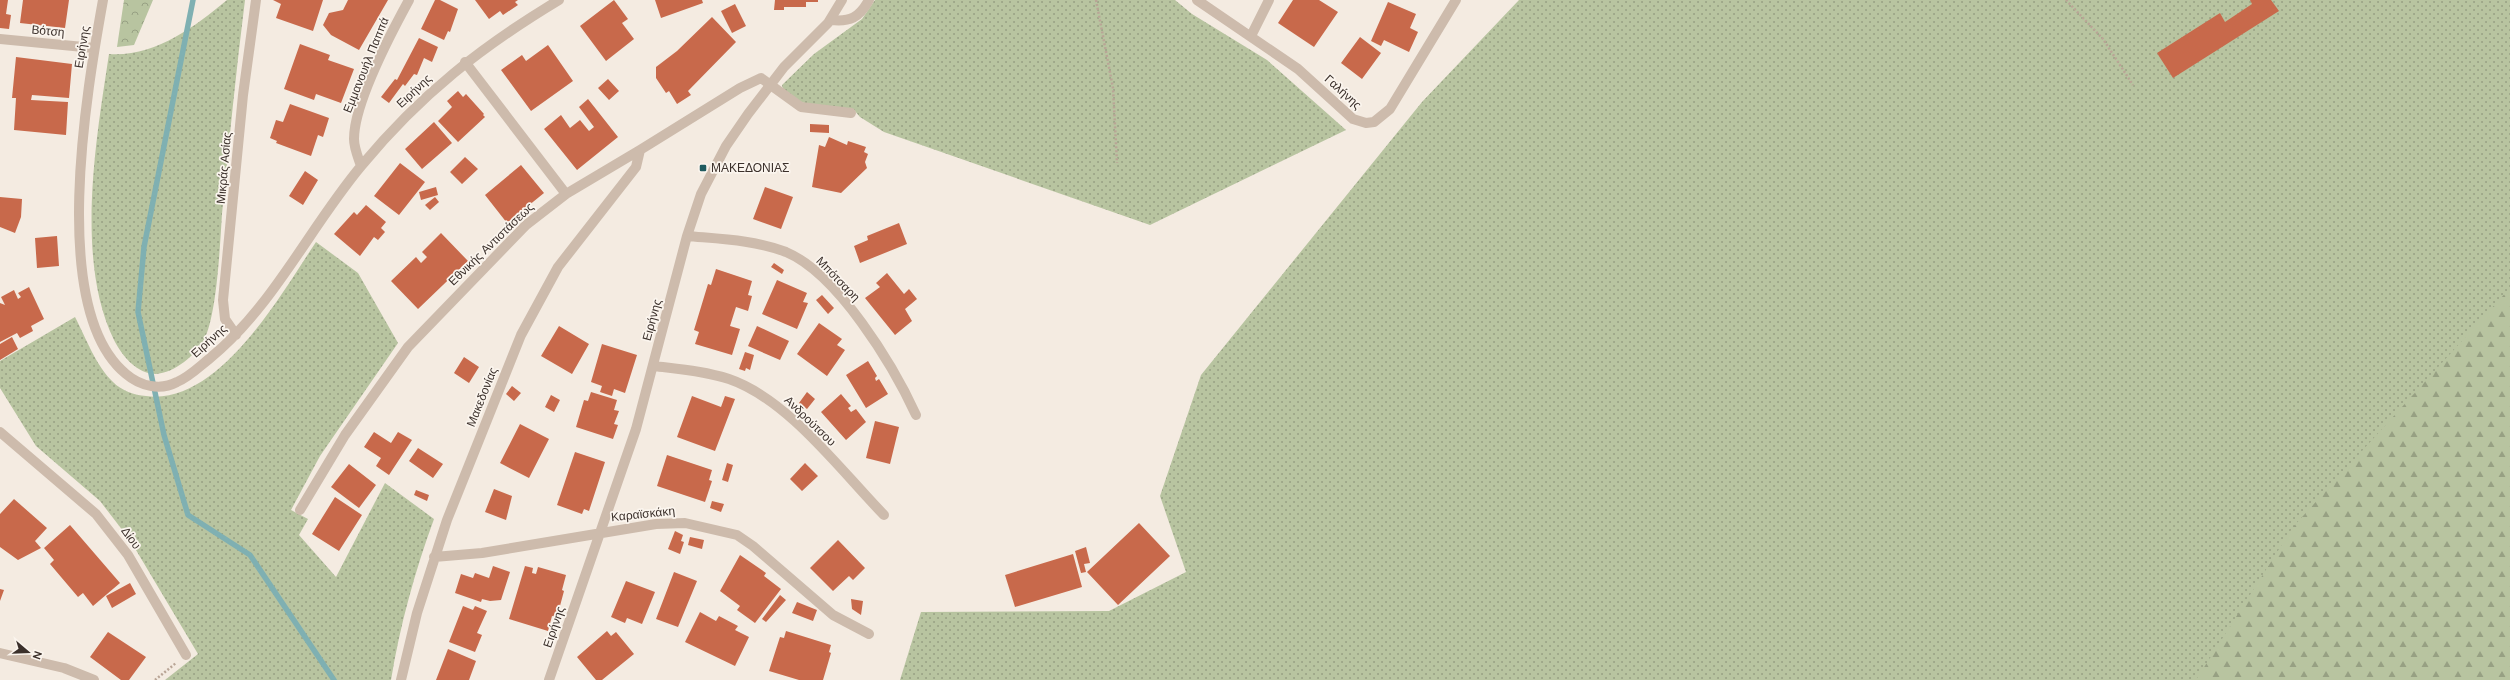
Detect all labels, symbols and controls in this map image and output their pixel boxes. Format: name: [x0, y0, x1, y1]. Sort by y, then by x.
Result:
street label: Εμμανουήλ Παππά: [339, 15, 393, 115]
street label: Βότση: [31, 22, 65, 40]
street label: Ειρήνης: [71, 24, 93, 69]
street label: Ειρήνης: [393, 70, 435, 111]
street label: Γαλήνης: [1321, 71, 1365, 113]
street label: Μικράς Ασίας: [213, 131, 235, 205]
place label: ΜΑΚΕΔΟΝΙΑΣ: [711, 160, 790, 176]
marker: ΜΑΚΕΔΟΝΙΑΣ: [698, 163, 708, 173]
street label: Εθνικής Αντιστάσεως: [445, 199, 537, 289]
street label: Μπότσαρη: [813, 253, 863, 305]
street label: Ειρήνης: [639, 297, 665, 343]
street label: Ειρήνης: [188, 321, 230, 361]
street label: Μακεδονίας: [463, 365, 501, 429]
street label: Ανδρούτσου: [781, 392, 839, 450]
street label: Καραϊσκάκη: [610, 503, 676, 525]
street label: Δίου: [117, 524, 145, 552]
street label: Ειρήνης: [539, 604, 569, 650]
north arrow: [8, 632, 48, 672]
text: N: [30, 649, 45, 661]

